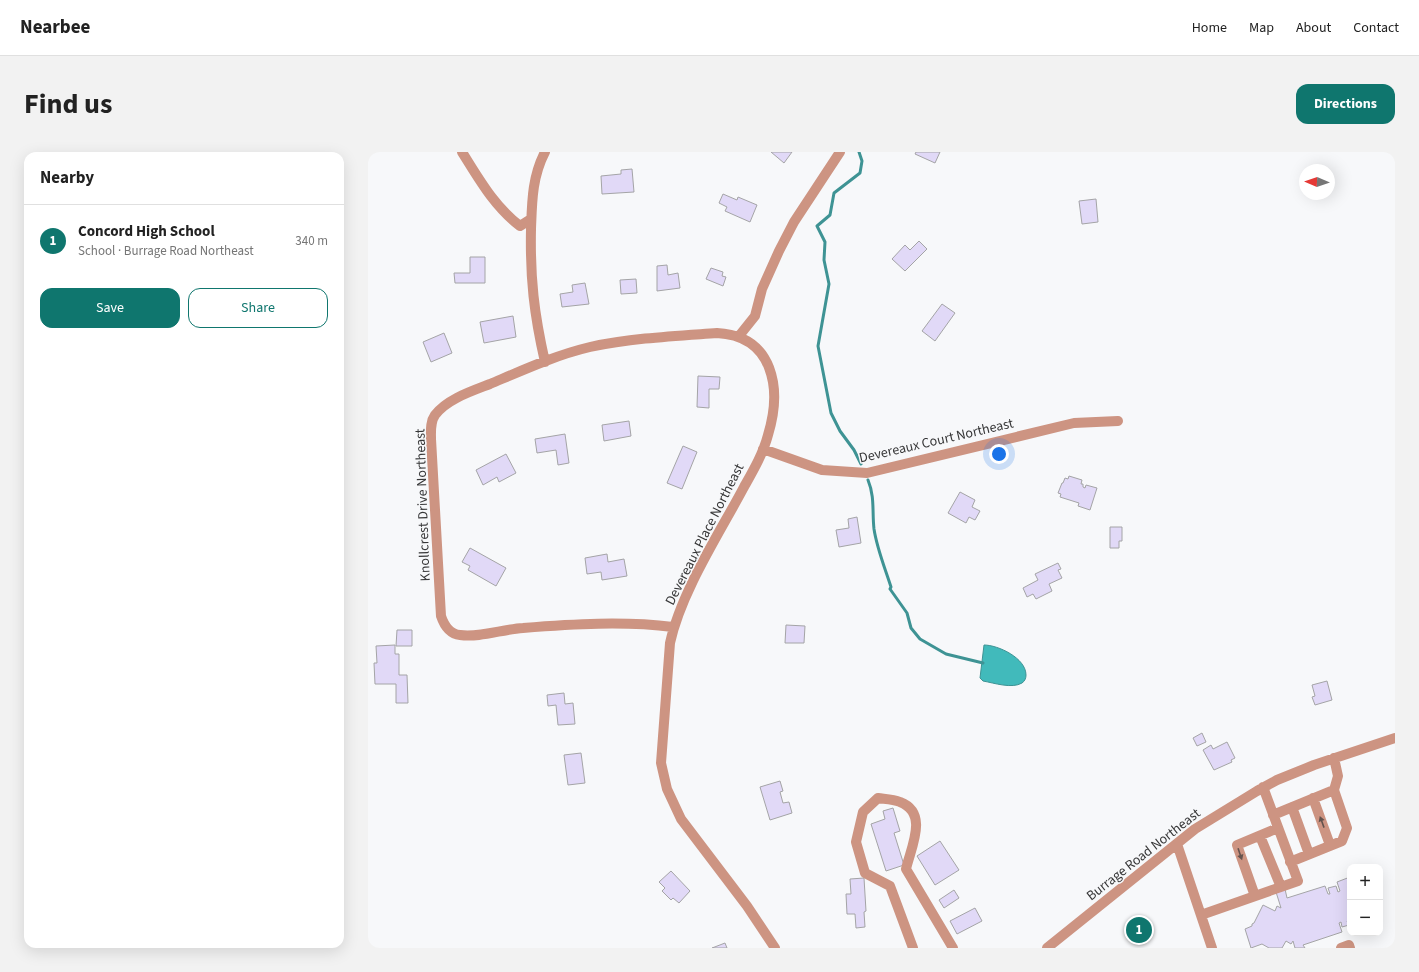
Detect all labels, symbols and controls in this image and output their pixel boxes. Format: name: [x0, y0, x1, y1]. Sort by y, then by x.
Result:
text: Nearbee: [20, 14, 90, 41]
text: Home: [1192, 18, 1227, 38]
text: Map: [1249, 18, 1274, 38]
text: About: [1296, 18, 1331, 38]
text: Contact: [1353, 18, 1399, 38]
text: Find us: [24, 84, 112, 124]
button: Directions: [1296, 84, 1395, 124]
north arrow: [1299, 164, 1335, 200]
text: Nearby: [40, 166, 94, 190]
text: Concord High School: [78, 221, 215, 242]
text: 1: [50, 232, 56, 250]
text: 340 m: [295, 232, 328, 250]
text: School · Burrage Road Northeast: [78, 242, 254, 260]
button: Save: [40, 288, 180, 328]
button: Share: [188, 288, 328, 328]
street label: Devereaux Court Northeast: [857, 413, 1016, 468]
street label: Knollcrest Drive Northeast: [410, 428, 436, 582]
your location: [989, 444, 1009, 464]
street label: Devereaux Place Northeast: [660, 460, 749, 609]
street label: Burrage Road Northeast: [1082, 804, 1205, 906]
one-way arrow: [1319, 815, 1325, 827]
one-way arrow: [1238, 848, 1244, 860]
map controls: [1347, 864, 1383, 936]
button: +: [1347, 864, 1383, 900]
button: −: [1347, 900, 1383, 936]
pin: 1: [1126, 915, 1152, 945]

